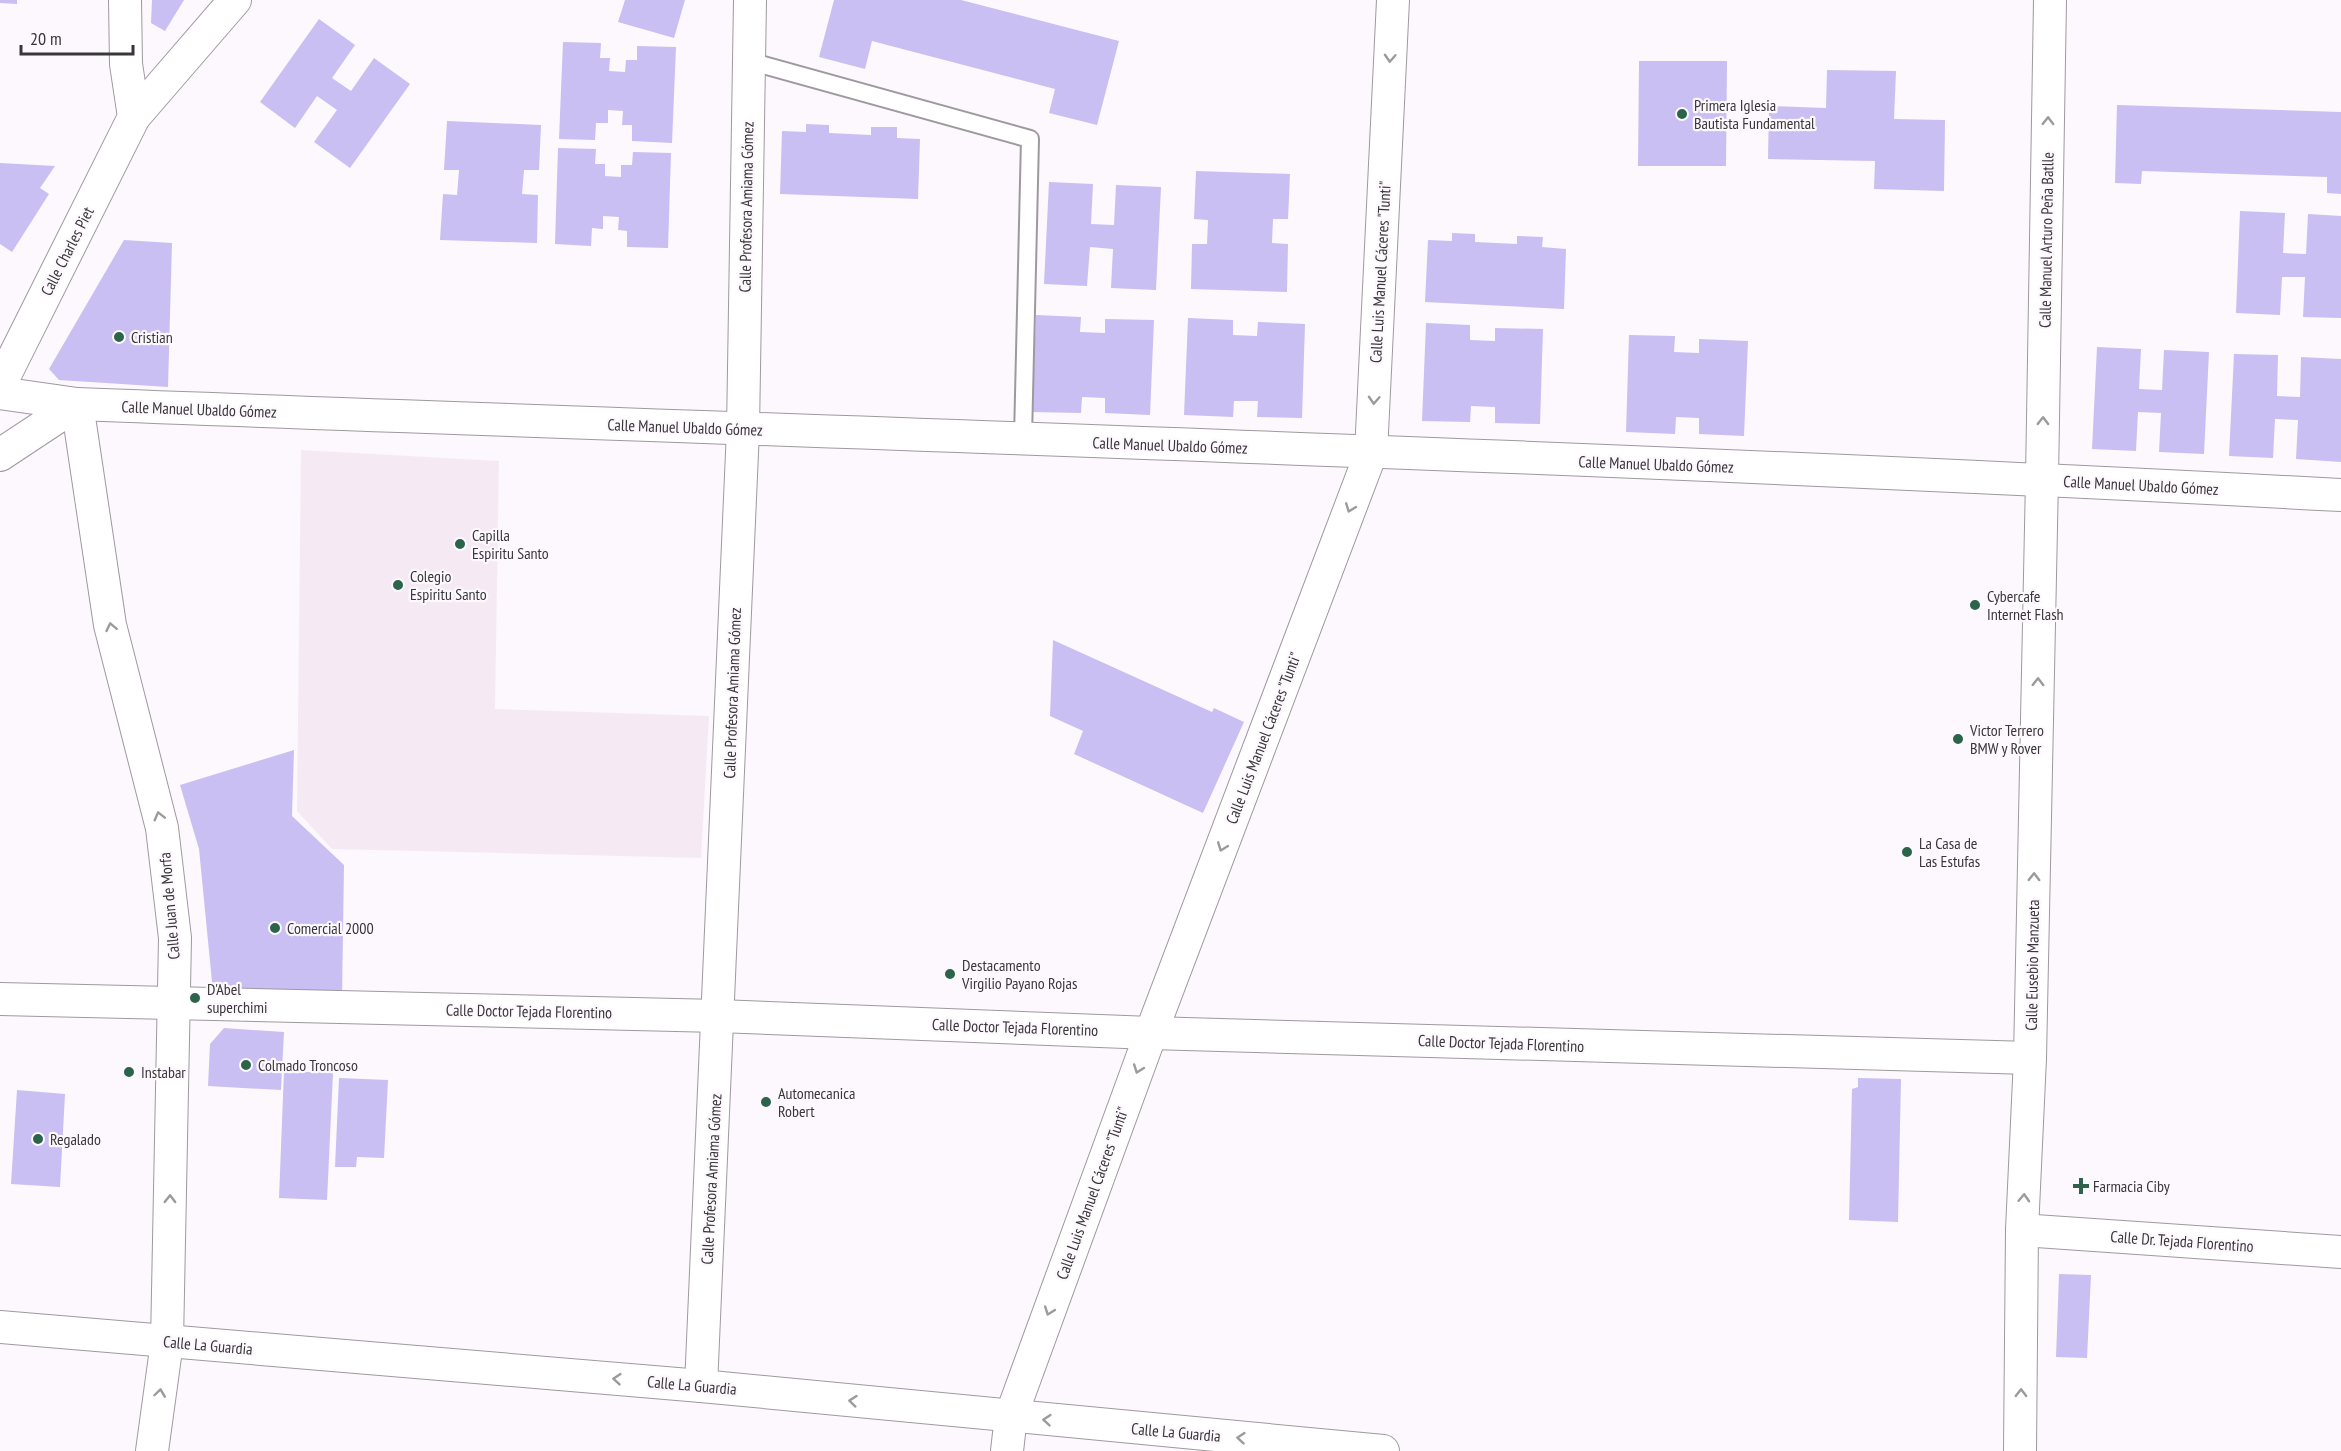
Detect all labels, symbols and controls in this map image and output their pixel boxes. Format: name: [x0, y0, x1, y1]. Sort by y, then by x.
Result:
scale bar: [21, 18, 134, 56]
text: 20 m: [30, 27, 62, 50]
one-way arrow: [1384, 54, 1397, 63]
place label: Primera Iglesia Bautista Fundamental: [1694, 95, 1815, 133]
marker: Primera Iglesia Bautista Fundamental: [1675, 107, 1689, 121]
one-way arrow: [2042, 116, 2054, 125]
street label: Calle Profesora Amiama Gómez: [735, 121, 757, 293]
street label: Calle Manuel Arturo Peña Batlle: [2034, 152, 2058, 328]
street label: Calle Luis Manuel Cáceres "Tunti": [1365, 180, 1395, 364]
street label: Calle Charles Piet: [36, 203, 98, 299]
place label: Cristian: [131, 327, 173, 347]
marker: Cristian: [112, 330, 126, 344]
street label: Calle Manuel Ubaldo Gómez: [121, 396, 277, 422]
one-way arrow: [1367, 396, 1380, 405]
street label: Calle Manuel Ubaldo Gómez: [607, 414, 763, 440]
one-way arrow: [2037, 416, 2049, 425]
street label: Calle Manuel Ubaldo Gómez: [1092, 432, 1248, 458]
street label: Calle Manuel Ubaldo Gómez: [1578, 451, 1734, 477]
street label: Calle Manuel Ubaldo Gómez: [2063, 471, 2219, 499]
one-way arrow: [1345, 502, 1357, 513]
place label: Capilla Espiritu Santo: [472, 525, 549, 563]
marker: Capilla Espiritu Santo: [453, 537, 467, 551]
place label: Colegio Espiritu Santo: [410, 566, 487, 604]
marker: Colegio Espiritu Santo: [391, 578, 405, 592]
place label: Cybercafe Internet Flash: [1987, 586, 2064, 624]
marker: Cybercafe Internet Flash: [1968, 598, 1982, 612]
street label: Calle Profesora Amiama Gómez: [719, 607, 745, 779]
one-way arrow: [105, 622, 118, 632]
street label: Calle Luis Manuel Cáceres "Tunti": [1221, 649, 1305, 827]
one-way arrow: [2032, 677, 2044, 686]
place label: Victor Terrero BMW y Rover: [1969, 720, 2044, 758]
marker: Victor Terrero BMW y Rover: [1951, 732, 1965, 746]
one-way arrow: [154, 811, 166, 822]
place label: La Casa de Las Estufas: [1919, 833, 1980, 871]
one-way arrow: [1216, 841, 1229, 852]
marker: La Casa de Las Estufas: [1900, 845, 1914, 859]
street label: Calle Juan de Morfa: [154, 852, 184, 960]
one-way arrow: [2028, 872, 2040, 881]
street label: Calle Eusebio Manzueta: [2021, 899, 2043, 1031]
place label: Comercial 2000: [287, 918, 374, 938]
marker: Comercial 2000: [268, 921, 282, 935]
place label: Destacamento Virgilio Payano Rojas: [961, 955, 1077, 993]
marker: Destacamento Virgilio Payano Rojas: [943, 967, 957, 981]
place label: D'Abel superchimi: [207, 979, 267, 1017]
marker: D'Abel superchimi: [188, 991, 202, 1005]
street label: Calle Doctor Tejada Florentino: [446, 1000, 612, 1022]
street label: Calle Doctor Tejada Florentino: [932, 1014, 1099, 1040]
street label: Calle Doctor Tejada Florentino: [1418, 1030, 1585, 1056]
place label: Colmado Troncoso: [258, 1055, 358, 1075]
marker: Colmado Troncoso: [239, 1058, 253, 1072]
place label: Instabar: [141, 1062, 186, 1082]
one-way arrow: [1133, 1063, 1145, 1074]
marker: Instabar: [122, 1065, 136, 1079]
place label: Automecanica Robert: [778, 1083, 855, 1121]
street label: Calle Profesora Amiama Gómez: [697, 1093, 725, 1265]
marker: Automecanica Robert: [759, 1095, 773, 1109]
street label: Calle Luis Manuel Cáceres "Tunti": [1051, 1104, 1133, 1282]
place label: Regalado: [50, 1129, 101, 1149]
marker: Regalado: [31, 1132, 45, 1146]
place label: Farmacia Ciby: [2093, 1176, 2170, 1196]
marker: Farmacia Ciby: [2074, 1179, 2088, 1193]
one-way arrow: [2017, 1193, 2030, 1202]
one-way arrow: [164, 1194, 176, 1203]
street label: Calle Dr. Tejada Florentino: [2110, 1226, 2254, 1256]
one-way arrow: [1044, 1305, 1057, 1316]
street label: Calle La Guardia: [163, 1331, 253, 1359]
street label: Calle La Guardia: [647, 1371, 737, 1399]
one-way arrow: [613, 1373, 622, 1386]
one-way arrow: [153, 1388, 166, 1398]
one-way arrow: [2015, 1388, 2027, 1397]
one-way arrow: [849, 1395, 858, 1408]
one-way arrow: [1043, 1414, 1052, 1427]
street label: Calle La Guardia: [1131, 1418, 1221, 1446]
one-way arrow: [1237, 1432, 1246, 1445]

